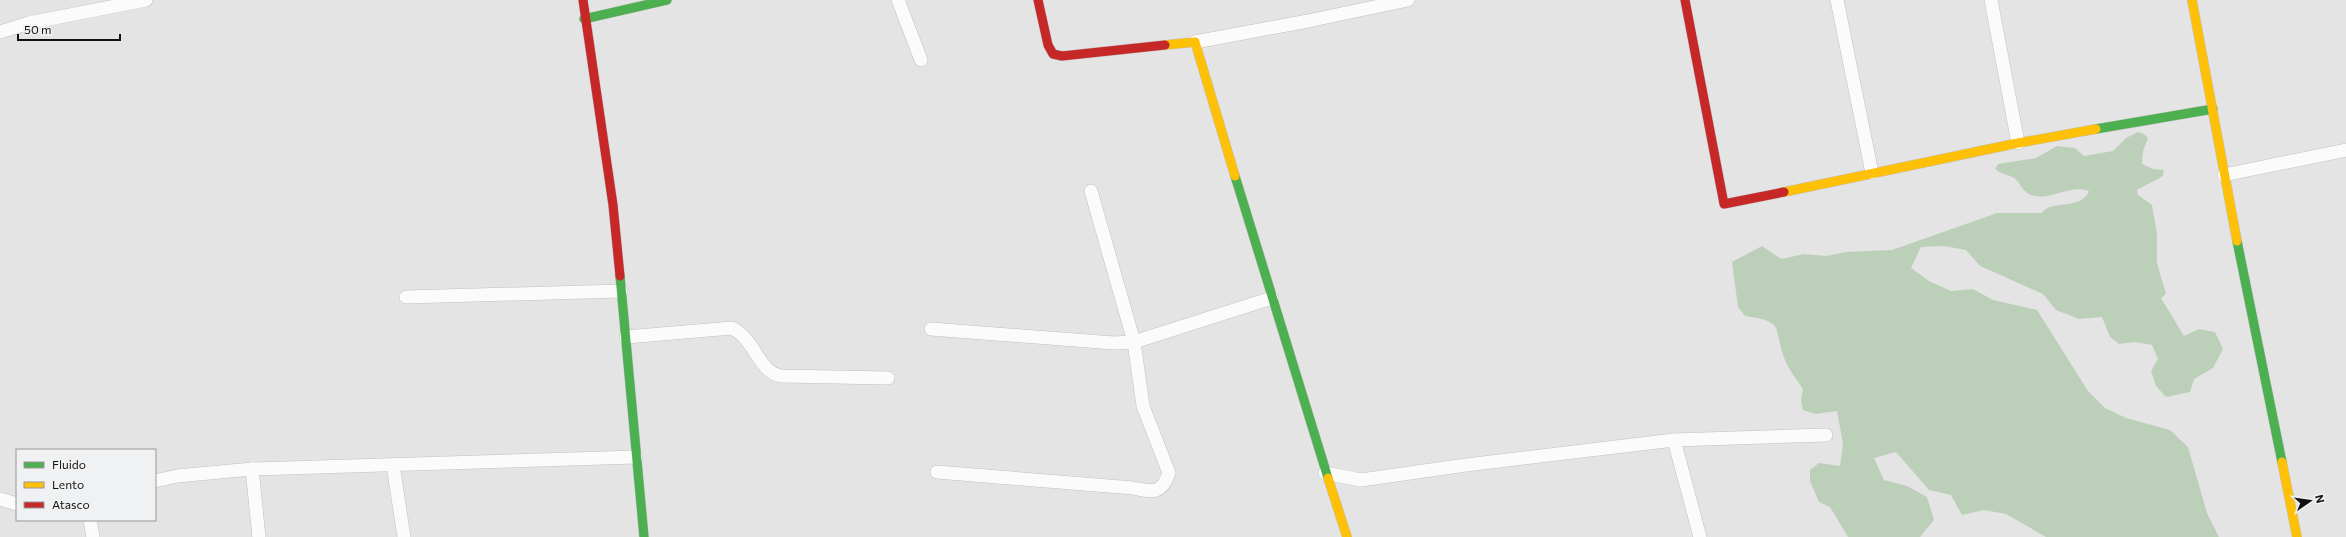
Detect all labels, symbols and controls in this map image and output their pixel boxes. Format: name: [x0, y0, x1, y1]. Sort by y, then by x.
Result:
scale bar: [18, 16, 120, 42]
text: 50 m: [24, 22, 52, 36]
legend: [16, 449, 156, 521]
text: Fluido: [52, 457, 86, 471]
text: Lento: [52, 477, 84, 491]
north arrow: [2290, 481, 2330, 521]
text: N: [2313, 493, 2327, 504]
text: Atasco: [52, 497, 90, 511]

